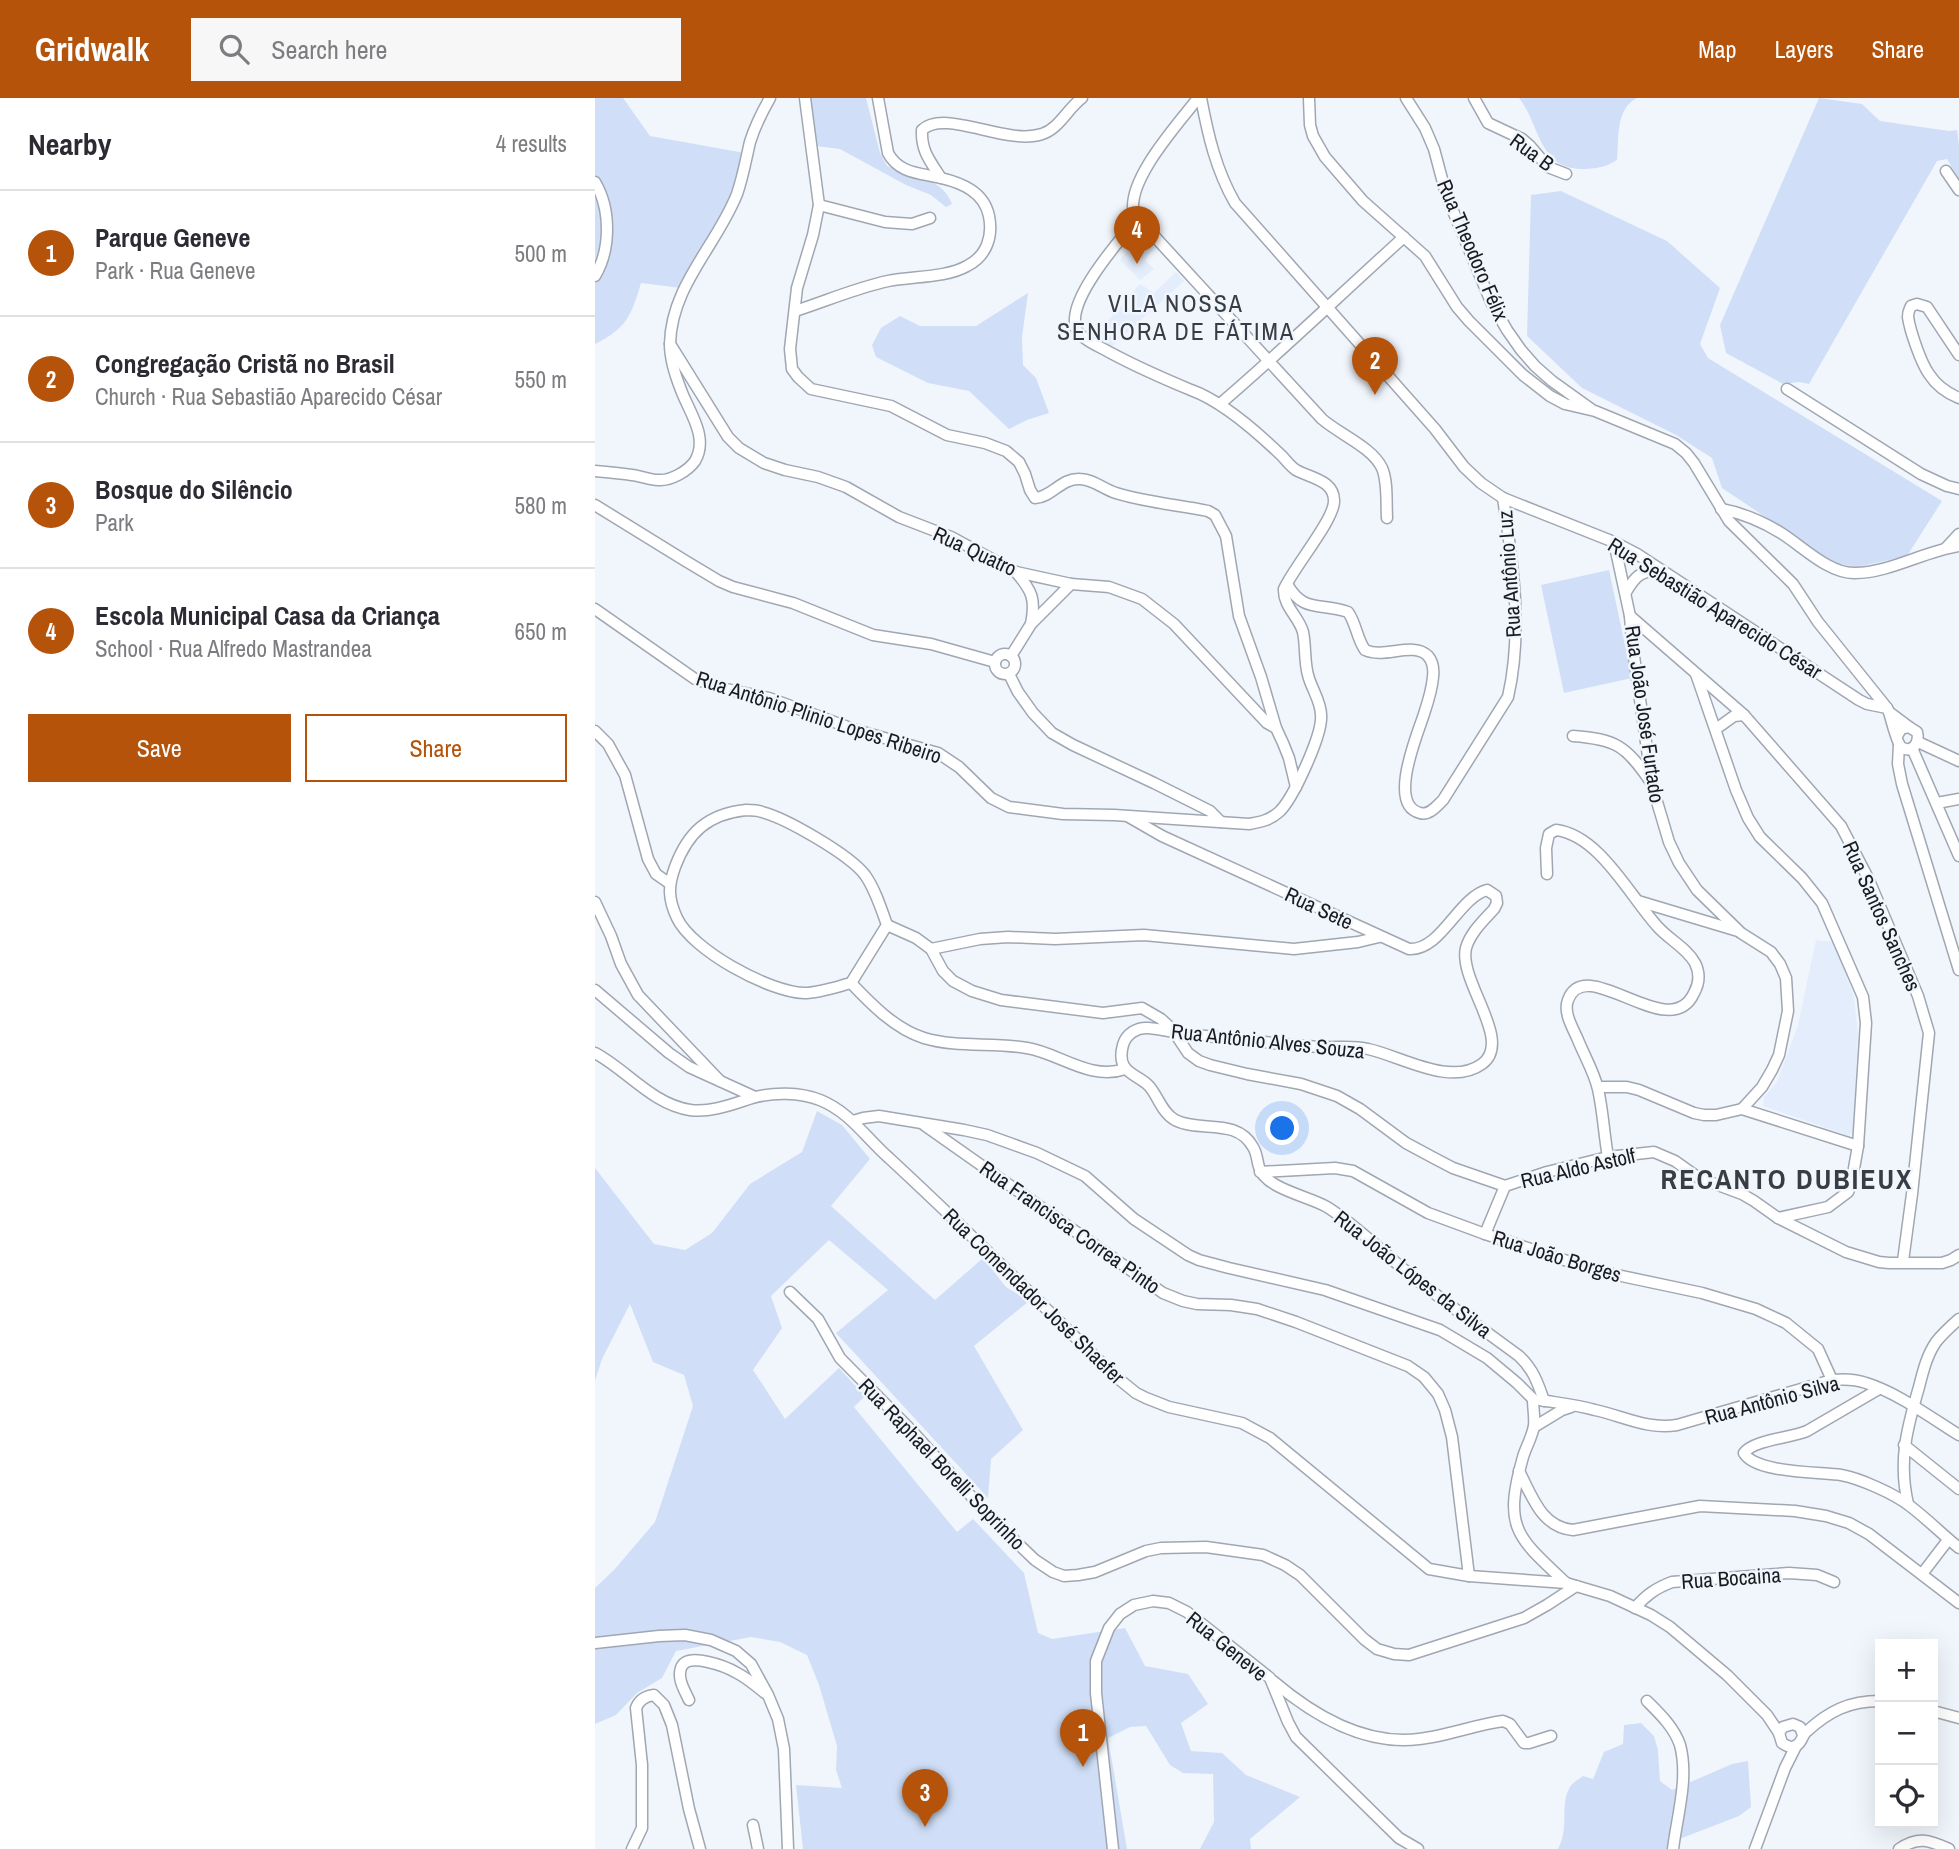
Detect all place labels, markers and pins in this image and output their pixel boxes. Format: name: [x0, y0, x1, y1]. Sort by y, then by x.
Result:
pin: 4: [1114, 206, 1160, 264]
pin: 2: [1352, 337, 1398, 395]
pin: 1: [1060, 1709, 1106, 1767]
pin: 3: [902, 1769, 948, 1827]

